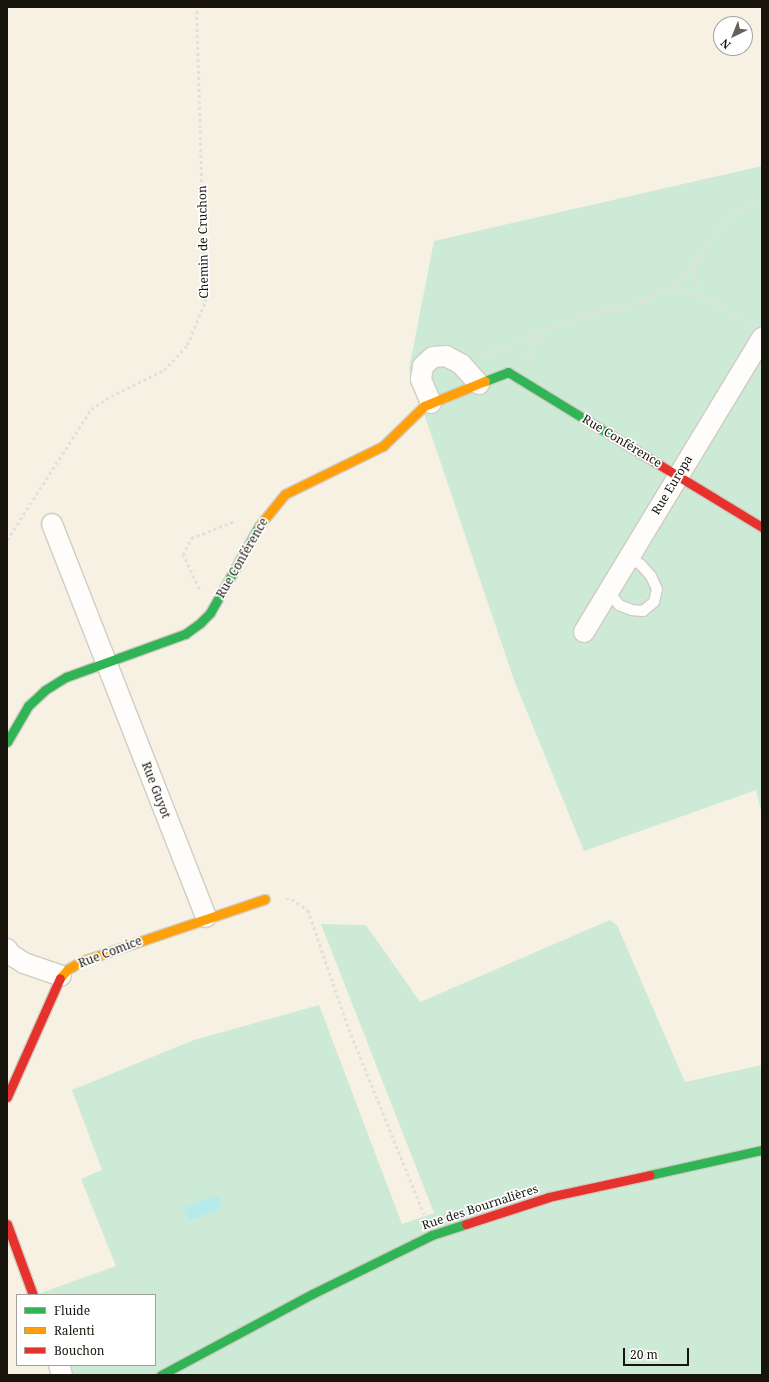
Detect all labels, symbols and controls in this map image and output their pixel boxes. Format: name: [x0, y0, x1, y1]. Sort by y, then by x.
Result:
north arrow: [713, 16, 753, 56]
text: N: [717, 36, 733, 53]
street label: Chemin de Cruchon: [195, 185, 211, 299]
street label: Rue Conférence: [580, 412, 664, 470]
street label: Rue Europa: [649, 453, 695, 517]
street label: Rue Conférence: [213, 515, 271, 601]
street label: Rue Guyot: [139, 760, 173, 820]
street label: Rue Comice: [76, 933, 144, 971]
street label: Rue des Bournalières: [420, 1181, 540, 1233]
legend: [16, 1294, 156, 1366]
text: Fluide: [54, 1302, 90, 1319]
text: Ralenti: [54, 1322, 95, 1339]
scale bar: [625, 1340, 691, 1366]
text: Bouchon: [54, 1342, 105, 1359]
text: 20 m: [630, 1346, 658, 1363]

